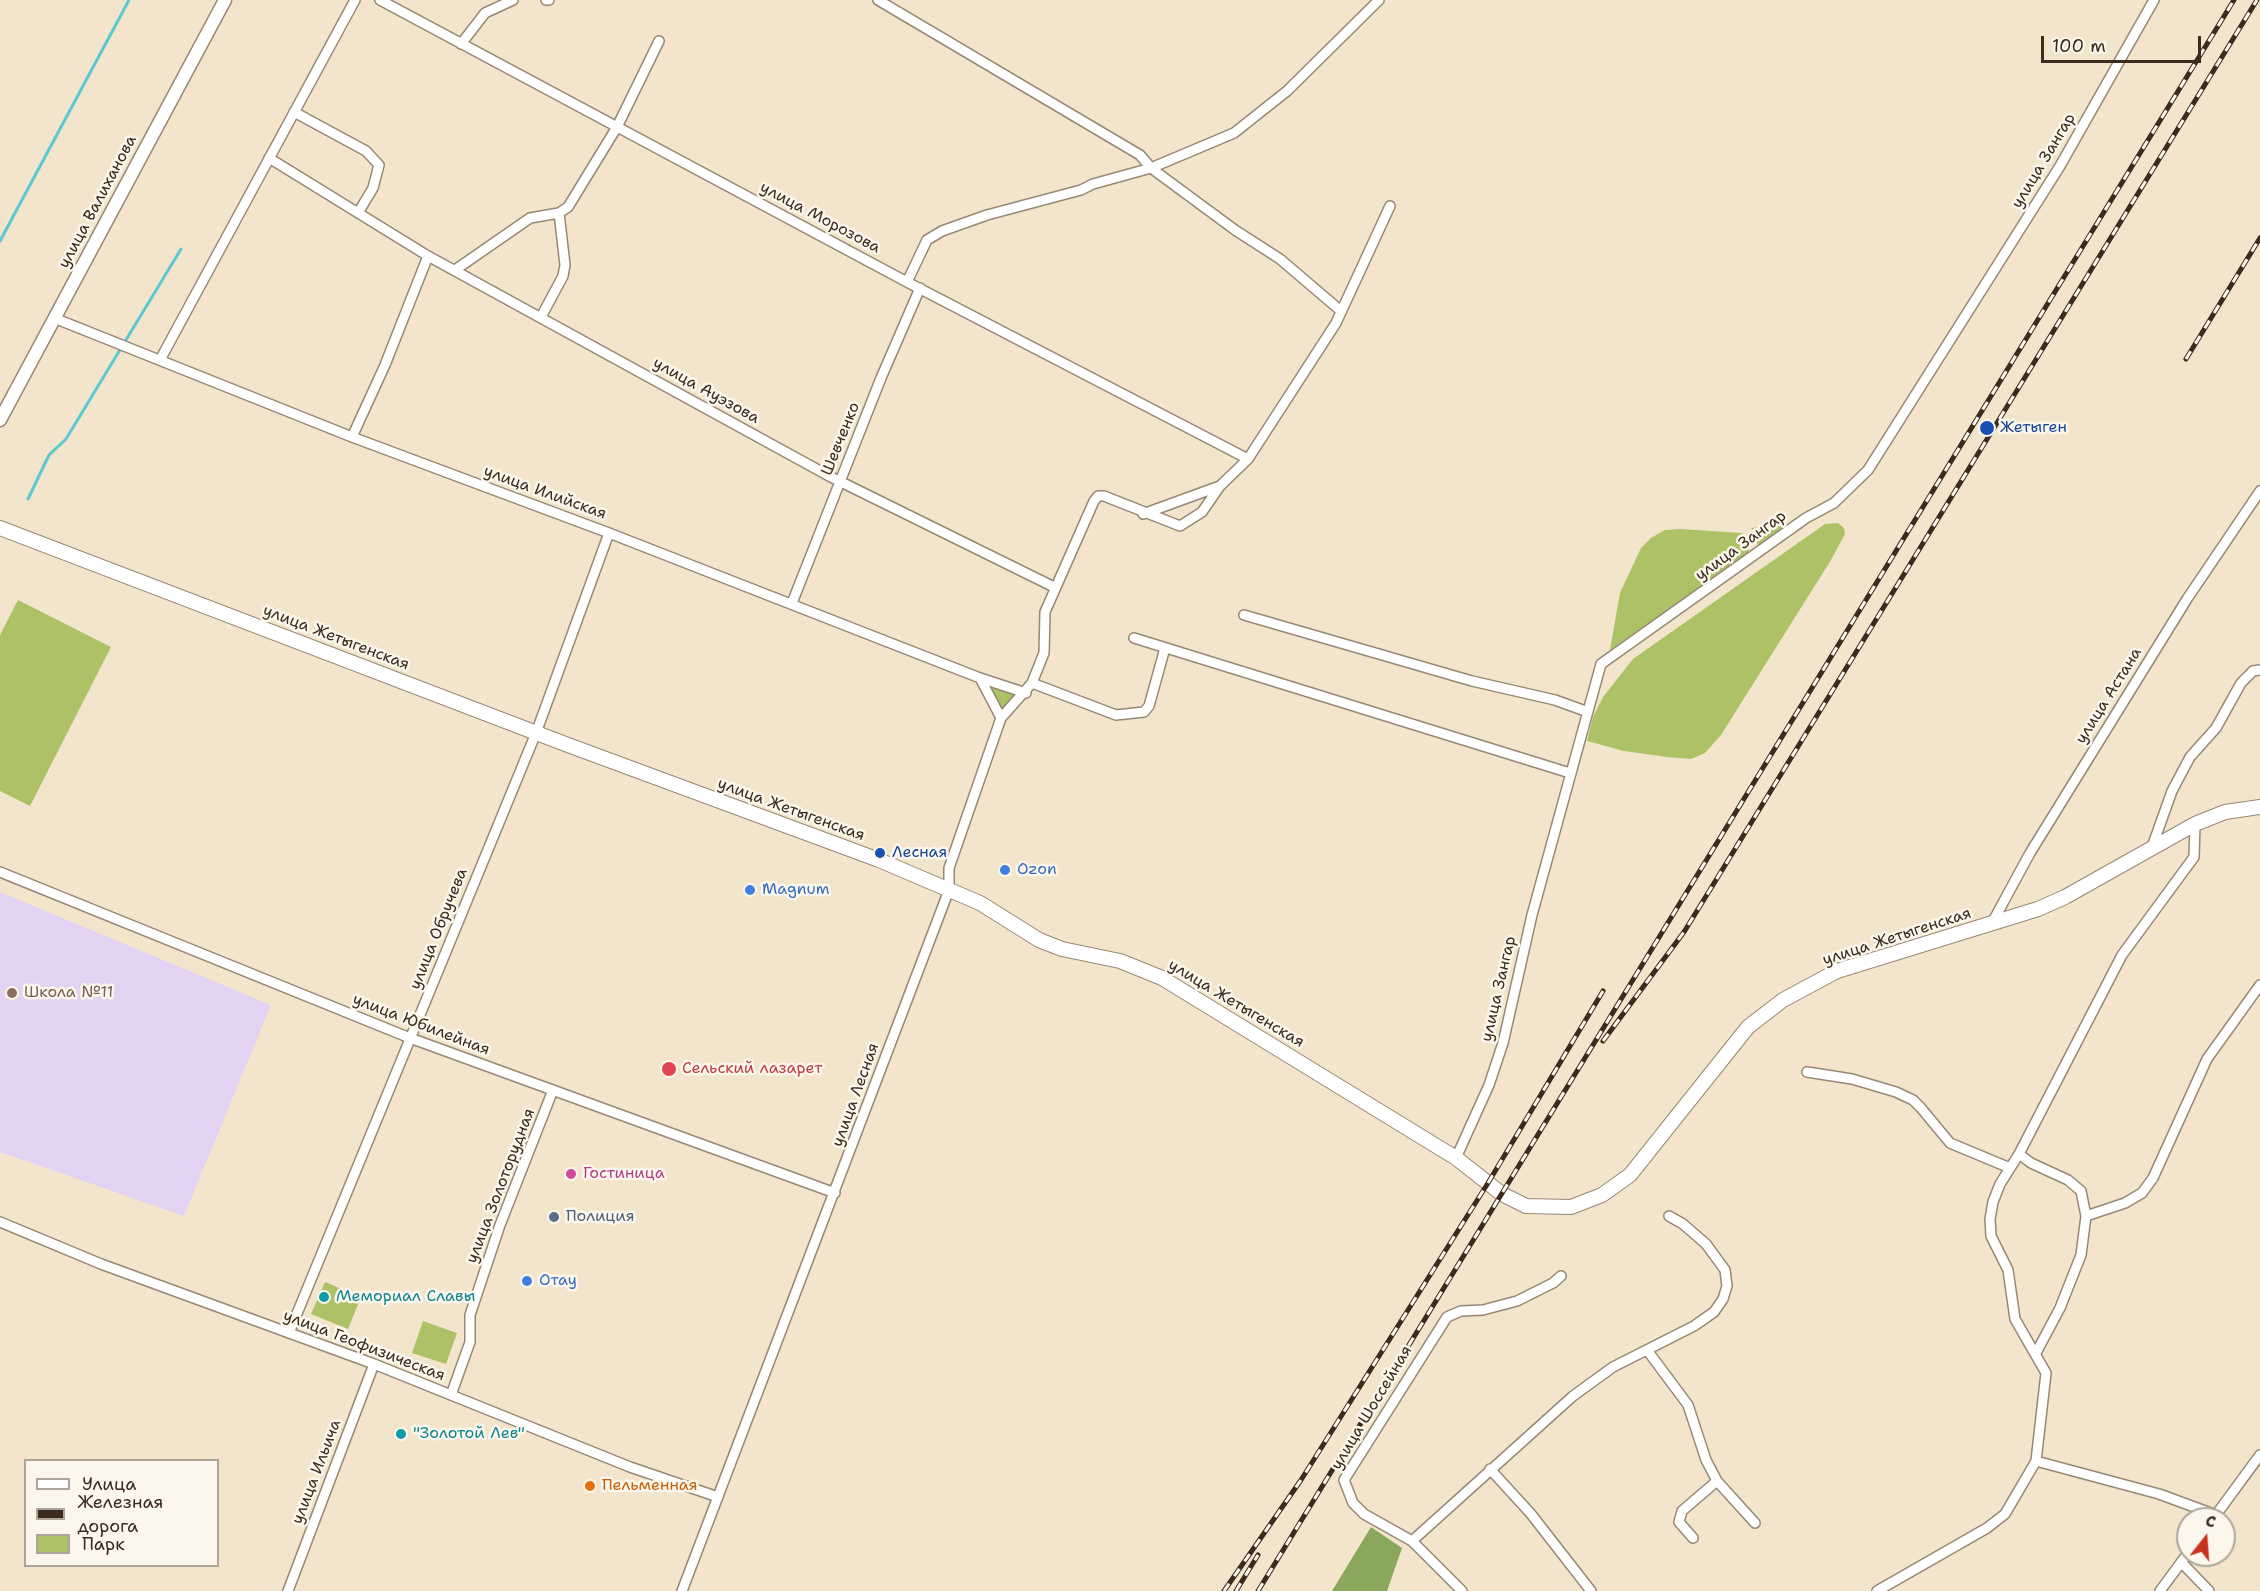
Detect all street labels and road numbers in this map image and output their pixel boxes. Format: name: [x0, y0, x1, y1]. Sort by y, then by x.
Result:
street label: улица Зангар: [2008, 110, 2080, 212]
street label: улица Валиханова: [55, 132, 141, 272]
street label: улица Морозова: [757, 178, 883, 258]
street label: улица Ауэзова: [649, 354, 763, 428]
street label: Шевченко: [818, 400, 864, 478]
street label: улица Илийская: [481, 462, 609, 524]
street label: улица Зангар: [1692, 507, 1790, 585]
street label: улица Жетыгенская: [260, 601, 412, 675]
street label: улица Астана: [2072, 644, 2146, 748]
street label: улица Жетыгенская: [715, 774, 867, 846]
street label: улица Обручева: [406, 866, 472, 992]
street label: улица Жетыгенская: [1820, 904, 1974, 970]
street label: улица Зангар: [1478, 934, 1520, 1044]
street label: улица Жетыгенская: [1164, 956, 1308, 1052]
street label: улица Юбилейная: [350, 990, 492, 1060]
street label: улица Лесная: [828, 1041, 884, 1149]
street label: улица Золоторудная: [463, 1106, 539, 1266]
street label: улица Геофизическая: [280, 1306, 448, 1386]
street label: улица Шоссейная: [1327, 1342, 1417, 1474]
street label: улица Ильича: [288, 1417, 346, 1527]

